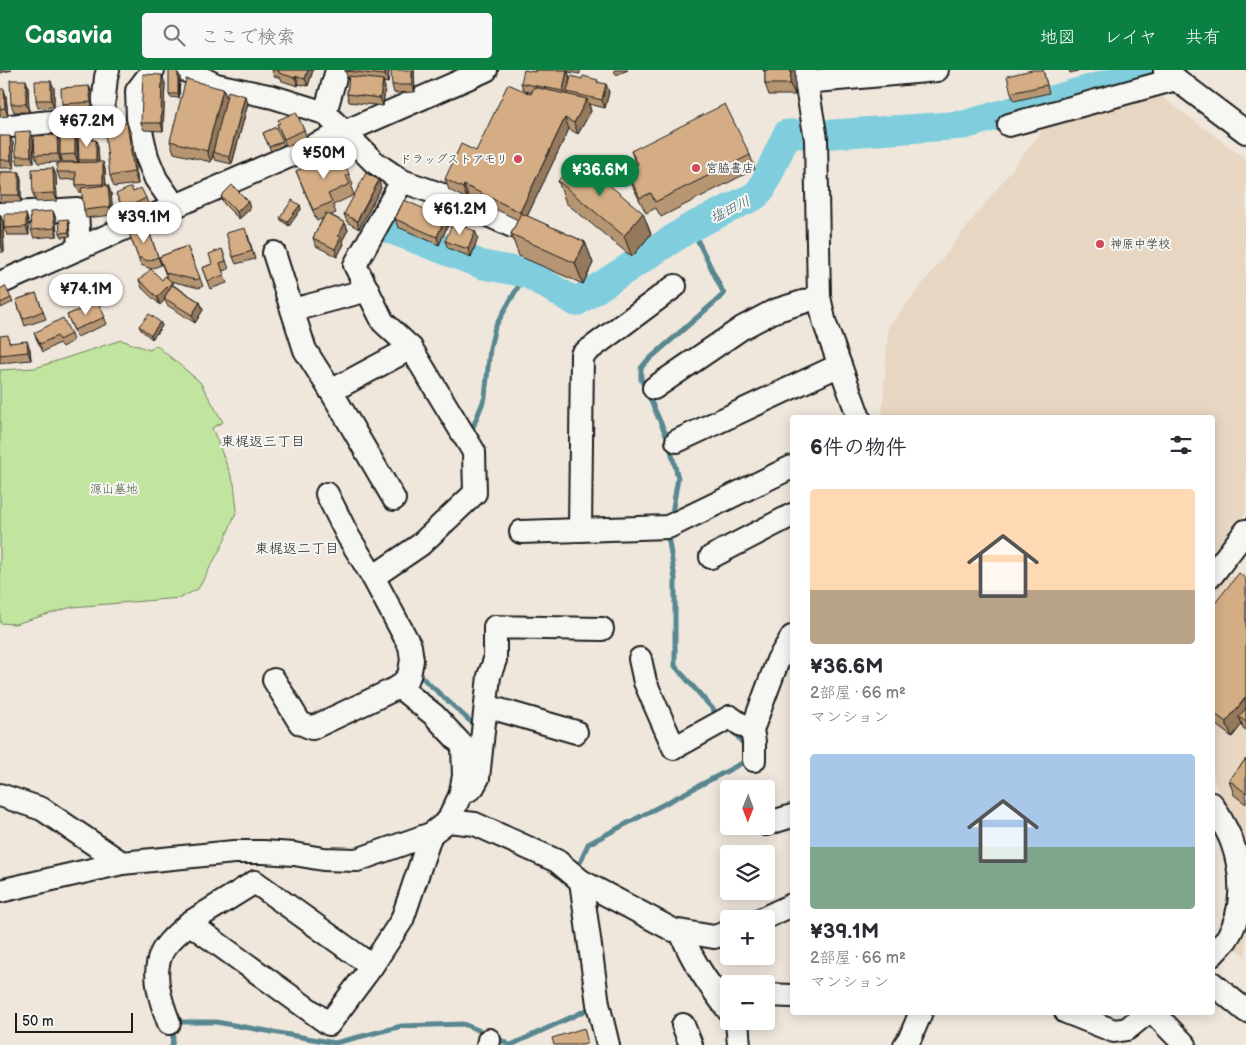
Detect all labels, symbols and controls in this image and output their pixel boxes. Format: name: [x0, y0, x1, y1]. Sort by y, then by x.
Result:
search box: [142, 13, 492, 58]
text: Casavia: [25, 21, 112, 50]
icon: search: [160, 21, 188, 49]
text: ここで検索: [200, 26, 295, 49]
text: 地図: [1040, 27, 1076, 48]
text: レイヤ: [1104, 27, 1157, 48]
text: 共有: [1185, 27, 1221, 48]
pin: ¥67.2M: [46, 106, 128, 148]
text: ¥67.2M: [59, 112, 115, 131]
pin: ¥50M: [294, 138, 354, 180]
text: ¥50M: [303, 144, 345, 163]
place label: ドラッグストアモリ: [400, 152, 508, 167]
marker: ドラッグストアモリ: [512, 153, 524, 165]
pin: ¥36.6M: [559, 154, 641, 197]
text: ¥36.6M: [572, 161, 628, 180]
place label: 宮脇書店: [706, 161, 754, 176]
marker: 宮脇書店: [690, 162, 702, 174]
water label: 塩田川: [708, 193, 753, 226]
pin: ¥61.2M: [419, 194, 501, 236]
text: ¥61.2M: [433, 200, 487, 219]
pin: ¥39.1M: [103, 202, 185, 244]
text: ¥39.1M: [118, 208, 170, 227]
place label: 神原中学校: [1110, 237, 1170, 252]
marker: 神原中学校: [1094, 238, 1106, 250]
pin: ¥74.1M: [45, 274, 127, 316]
text: ¥74.1M: [60, 280, 112, 299]
icon: filters: [1167, 431, 1195, 459]
district label: 東梶返三丁目: [221, 433, 305, 450]
text: 6件の物件: [810, 435, 907, 460]
park label: 源山墓地: [90, 482, 138, 497]
icon: home: [958, 521, 1048, 611]
district label: 東梶返二丁目: [255, 540, 339, 557]
text: ¥36.6M: [810, 654, 883, 679]
text: 2部屋 · 66 m²: [810, 684, 906, 703]
text: マンション: [810, 708, 889, 727]
north arrow: [720, 780, 775, 835]
map controls: [720, 780, 775, 1030]
icon: home: [958, 786, 1048, 876]
button: layers: [720, 845, 775, 900]
button: +: [720, 910, 775, 965]
text: ¥39.1M: [810, 919, 879, 944]
text: 2部屋 · 66 m²: [810, 949, 906, 968]
text: マンション: [810, 973, 889, 992]
button: −: [720, 975, 775, 1030]
scale bar: [15, 1010, 132, 1033]
text: 50 m: [22, 1013, 54, 1030]

